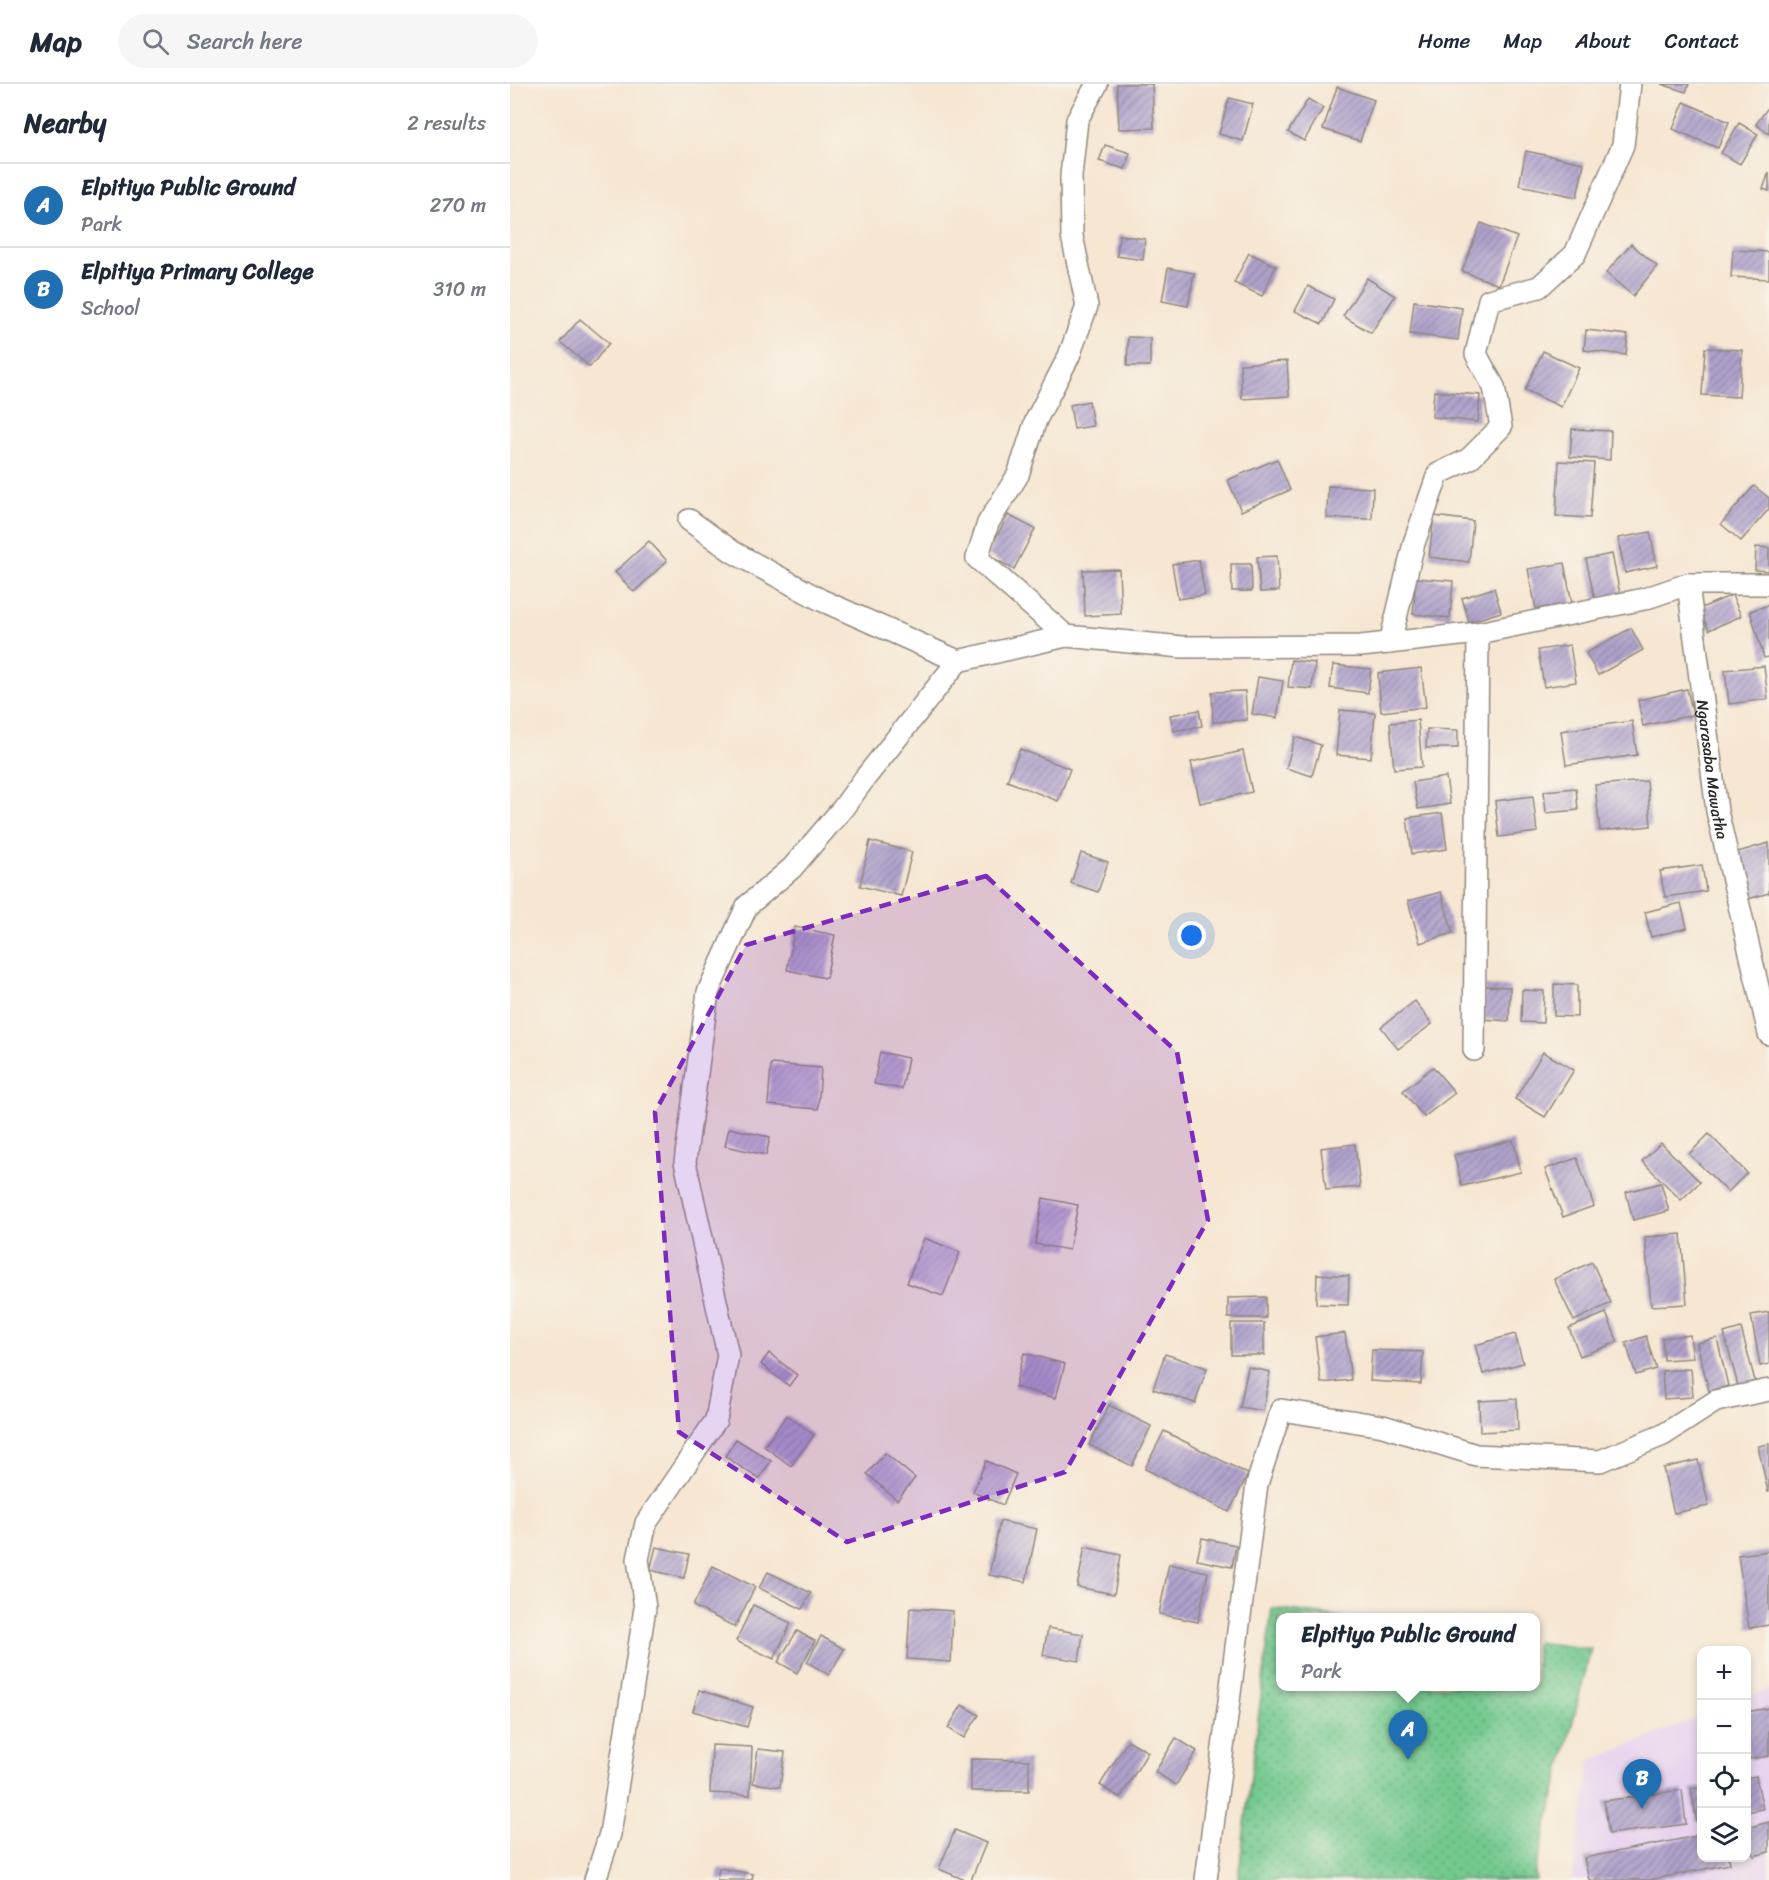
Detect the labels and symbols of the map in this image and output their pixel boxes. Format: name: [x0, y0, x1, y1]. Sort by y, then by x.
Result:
street label: Ngarasaba Mawatha: [1688, 698, 1737, 842]
your location: [1177, 921, 1206, 950]
pin: A: [1388, 1710, 1428, 1760]
pin: B: [1622, 1760, 1662, 1809]

